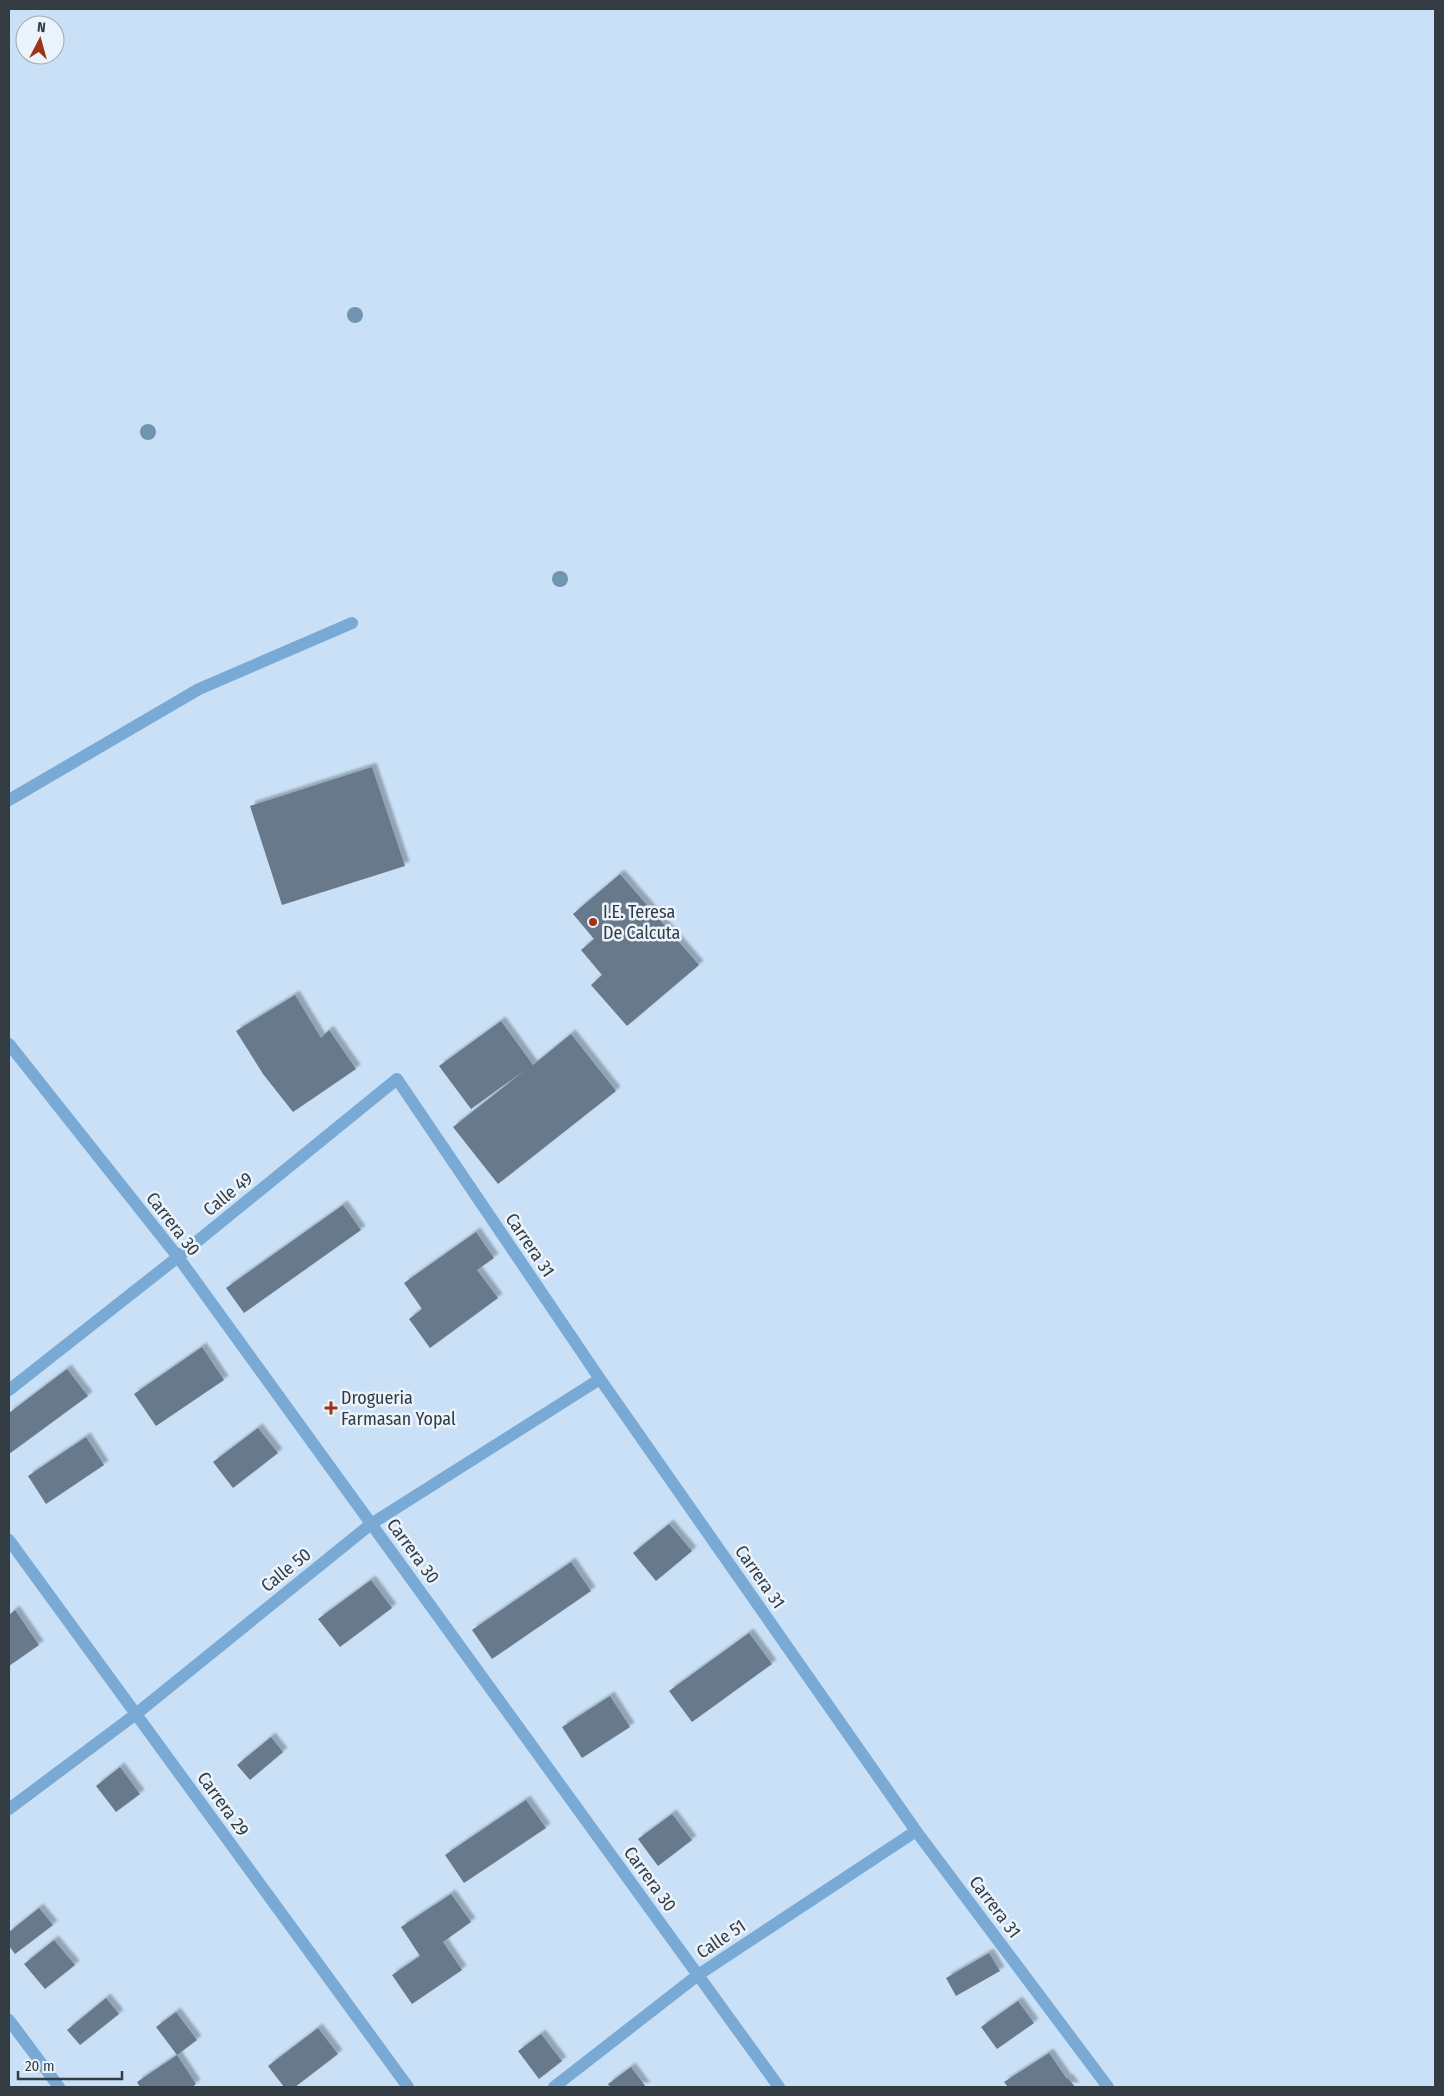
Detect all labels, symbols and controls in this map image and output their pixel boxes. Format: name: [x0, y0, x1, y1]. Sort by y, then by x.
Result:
north arrow: [15, 15, 65, 65]
text: N: [36, 19, 46, 36]
place label: I.E. Teresa De Calcuta: [603, 901, 681, 944]
marker: I.E. Teresa De Calcuta: [587, 916, 599, 928]
street label: Calle 49: [199, 1167, 257, 1221]
street label: Carrera 30: [141, 1188, 205, 1260]
street label: Carrera 31: [501, 1209, 559, 1281]
place label: Drogueria Farmasan Yopal: [341, 1387, 456, 1430]
marker: Drogueria Farmasan Yopal: [325, 1402, 337, 1414]
street label: Carrera 30: [382, 1514, 444, 1588]
street label: Carrera 31: [730, 1541, 790, 1613]
street label: Calle 50: [257, 1543, 315, 1597]
street label: Carrera 29: [192, 1768, 254, 1840]
street label: Carrera 30: [619, 1842, 681, 1916]
street label: Carrera 31: [964, 1872, 1026, 1942]
street label: Calle 51: [692, 1915, 750, 1963]
scale bar: [18, 2048, 121, 2080]
text: 20 m: [25, 2057, 55, 2075]

